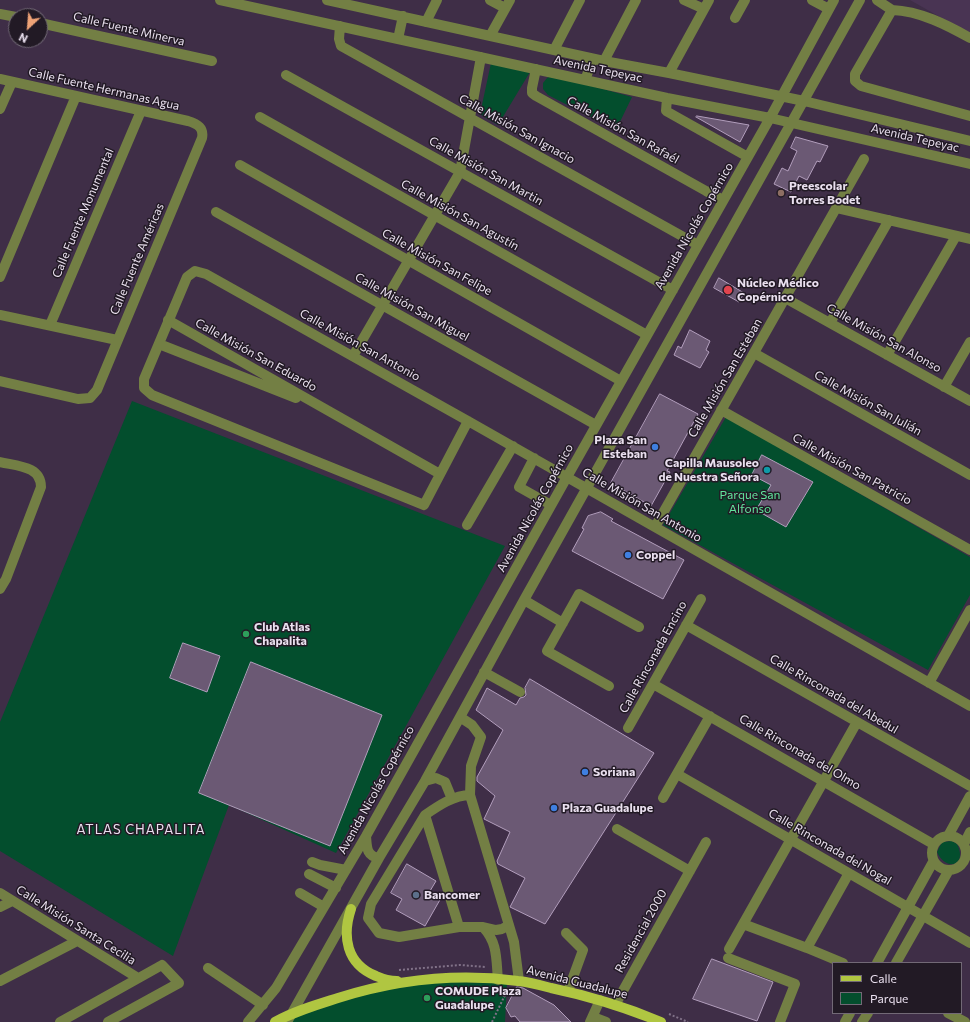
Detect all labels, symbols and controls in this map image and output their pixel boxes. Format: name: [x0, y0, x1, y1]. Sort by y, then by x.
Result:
north arrow: [8, 8, 48, 48]
street label: Calle Fuente Minerva: [72, 9, 186, 49]
text: N: [16, 31, 30, 46]
street label: Avenida Tepeyac: [552, 53, 644, 85]
street label: Calle Fuente Hermanas Agua: [27, 65, 181, 113]
street label: Calle Misión San Ignacio: [456, 91, 578, 167]
street label: Calle Misión San Rafaél: [565, 93, 681, 167]
street label: Avenida Tepeyac: [869, 121, 961, 155]
street label: Calle Misión San Martin: [426, 134, 546, 208]
street label: Calle Fuente Monumental: [49, 146, 117, 280]
street label: Avenida Nicolás Copérnico: [652, 160, 736, 292]
street label: Calle Misión San Agustín: [398, 177, 522, 253]
place label: Preescolar Torres Bodet: [789, 179, 860, 207]
marker: Preescolar Torres Bodet: [776, 188, 786, 198]
street label: Calle Fuente Américas: [107, 201, 167, 317]
street label: Calle Misión San Felipe: [379, 226, 495, 298]
street label: Calle Misión San Miguel: [352, 270, 472, 344]
place label: Núcleo Médico Copérnico: [737, 276, 819, 304]
marker: Núcleo Médico Copérnico: [722, 284, 734, 296]
street label: Calle Misión San Alonso: [824, 300, 944, 376]
street label: Calle Misión San Antonio: [297, 306, 423, 384]
street label: Calle Misión San Eduardo: [193, 316, 319, 394]
street label: Calle Misión San Esteban: [685, 316, 765, 440]
street label: Calle Misión San Julián: [812, 367, 924, 439]
street label: Calle Misión San Patricio: [790, 430, 914, 508]
place label: Plaza San Esteban: [594, 433, 647, 461]
street label: Avenida Nicolás Copérnico: [494, 441, 576, 575]
marker: Plaza San Esteban: [650, 442, 660, 452]
place label: Capilla Mausoleo de Nuestra Señora: [658, 456, 759, 484]
street label: Calle Misión San Antonio: [580, 465, 704, 545]
marker: Capilla Mausoleo de Nuestra Señora: [762, 465, 772, 475]
park label: Parque San Alfonso: [720, 488, 780, 516]
place label: Coppel: [636, 548, 675, 562]
marker: Coppel: [623, 550, 633, 560]
street label: Calle Rinconada Encino: [616, 598, 690, 716]
place label: Club Atlas Chapalita: [254, 620, 310, 648]
marker: Club Atlas Chapalita: [241, 629, 251, 639]
street label: Calle Rinconada del Abedul: [767, 651, 901, 737]
street label: Calle Rinconada del Olmo: [737, 711, 863, 793]
street label: Avenida Nicolás Copérnico: [335, 723, 417, 857]
place label: Soriana: [593, 765, 635, 779]
marker: Soriana: [580, 767, 590, 777]
place label: Plaza Guadalupe: [562, 801, 653, 815]
marker: Plaza Guadalupe: [549, 803, 559, 813]
street label: Calle Rinconada del Nogal: [766, 806, 894, 888]
district label: ATLAS CHAPALITA: [77, 822, 205, 838]
street label: Calle Misión Santa Cecilia: [14, 882, 138, 968]
street label: Residencial 2000: [612, 887, 670, 975]
place label: Bancomer: [424, 888, 480, 902]
marker: Bancomer: [411, 890, 421, 900]
street label: Avenida Guadalupe: [525, 962, 629, 1002]
legend: [832, 962, 962, 1014]
text: Calle: [870, 971, 897, 985]
place label: COMUDE Plaza Guadalupe: [435, 984, 521, 1012]
text: Parque: [870, 991, 908, 1005]
marker: COMUDE Plaza Guadalupe: [422, 993, 432, 1003]

